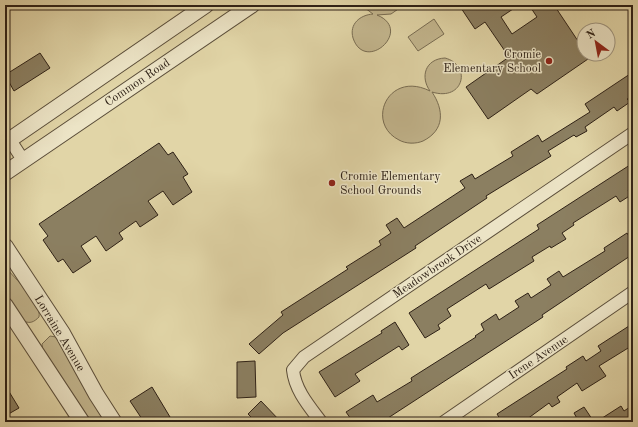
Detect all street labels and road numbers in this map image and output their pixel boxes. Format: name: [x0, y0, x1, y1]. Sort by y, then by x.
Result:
street label: Common Road: [103, 57, 172, 109]
street label: Meadowbrook Drive: [391, 232, 485, 301]
street label: Lorraine Avenue: [32, 293, 87, 374]
street label: Irene Avenue: [507, 333, 571, 382]

